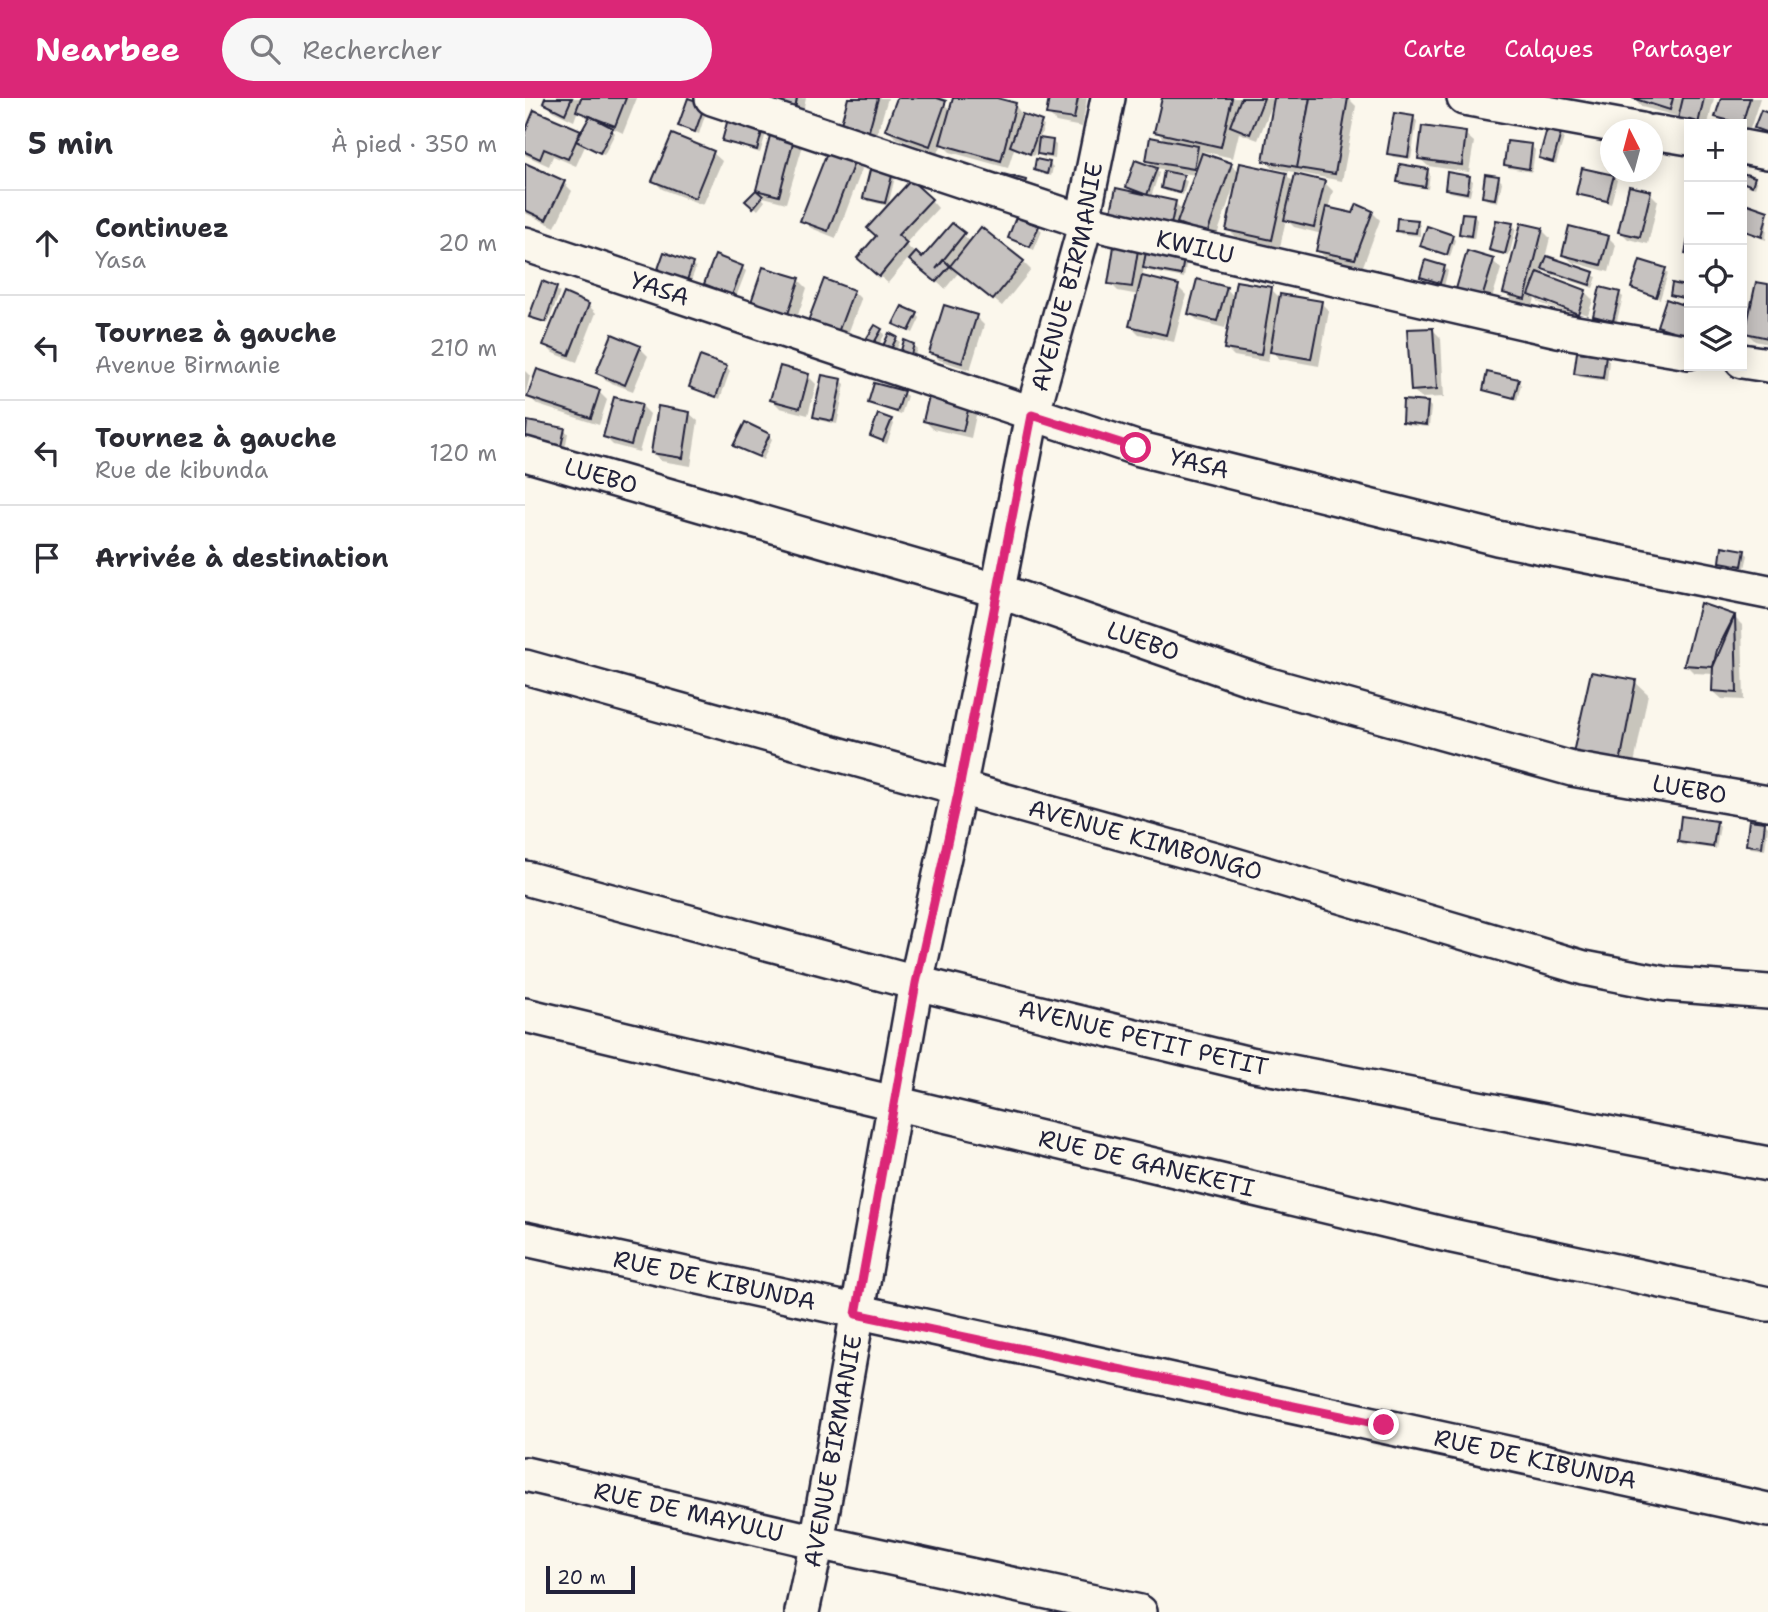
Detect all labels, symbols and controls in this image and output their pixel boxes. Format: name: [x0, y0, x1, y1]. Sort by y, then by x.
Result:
search box: [222, 18, 712, 81]
text: Nearbee: [35, 27, 180, 72]
icon: search: [246, 30, 284, 68]
text: Rechercher: [302, 32, 443, 67]
text: Carte: [1403, 33, 1466, 65]
text: Calques: [1504, 33, 1594, 65]
text: Partager: [1632, 33, 1733, 65]
north arrow: [1600, 119, 1663, 182]
map controls: [1684, 119, 1747, 371]
button: +: [1684, 119, 1747, 182]
text: 5 min: [28, 123, 113, 164]
text: À pied · 350 m: [331, 129, 497, 159]
street label: AVENUE BIRMANIE: [1023, 159, 1110, 395]
button: −: [1684, 182, 1747, 245]
text: Continuez: [95, 210, 229, 245]
street label: KWILU: [1153, 223, 1237, 271]
icon: ahead: [28, 224, 66, 262]
text: 20 m: [438, 228, 497, 258]
text: Yasa: [95, 245, 146, 275]
button: locate: [1684, 245, 1747, 308]
street label: YASA: [626, 264, 693, 314]
button: layers: [1684, 308, 1747, 371]
text: Tournez à gauche: [95, 315, 337, 350]
icon: left: [28, 329, 66, 367]
text: 210 m: [429, 333, 497, 363]
text: Avenue Birmanie: [95, 350, 281, 380]
text: Tournez à gauche: [95, 420, 337, 455]
route start: [1120, 432, 1151, 463]
icon: left: [28, 434, 66, 472]
text: 120 m: [429, 438, 497, 468]
street label: YASA: [1166, 441, 1232, 487]
street label: LUEBO: [560, 450, 641, 502]
text: Rue de kibunda: [95, 455, 268, 485]
icon: arrive: [28, 539, 66, 577]
text: Arrivée à destination: [95, 540, 389, 575]
street label: LUEBO: [1102, 614, 1184, 669]
street label: LUEBO: [1650, 767, 1729, 812]
street label: AVENUE KIMBONGO: [1025, 792, 1266, 888]
street label: AVENUE PETIT PETIT: [1015, 992, 1271, 1083]
street label: RUE DE GANEKETI: [1035, 1122, 1258, 1204]
street label: RUE DE KIBUNDA: [610, 1243, 819, 1318]
street label: AVENUE BIRMANIE: [796, 1332, 869, 1570]
route end: [1368, 1409, 1399, 1440]
street label: RUE DE KIBUNDA: [1431, 1422, 1639, 1497]
street label: RUE DE MAYULU: [591, 1475, 786, 1550]
scale bar: [546, 1563, 635, 1595]
text: 20 m: [557, 1565, 606, 1590]

